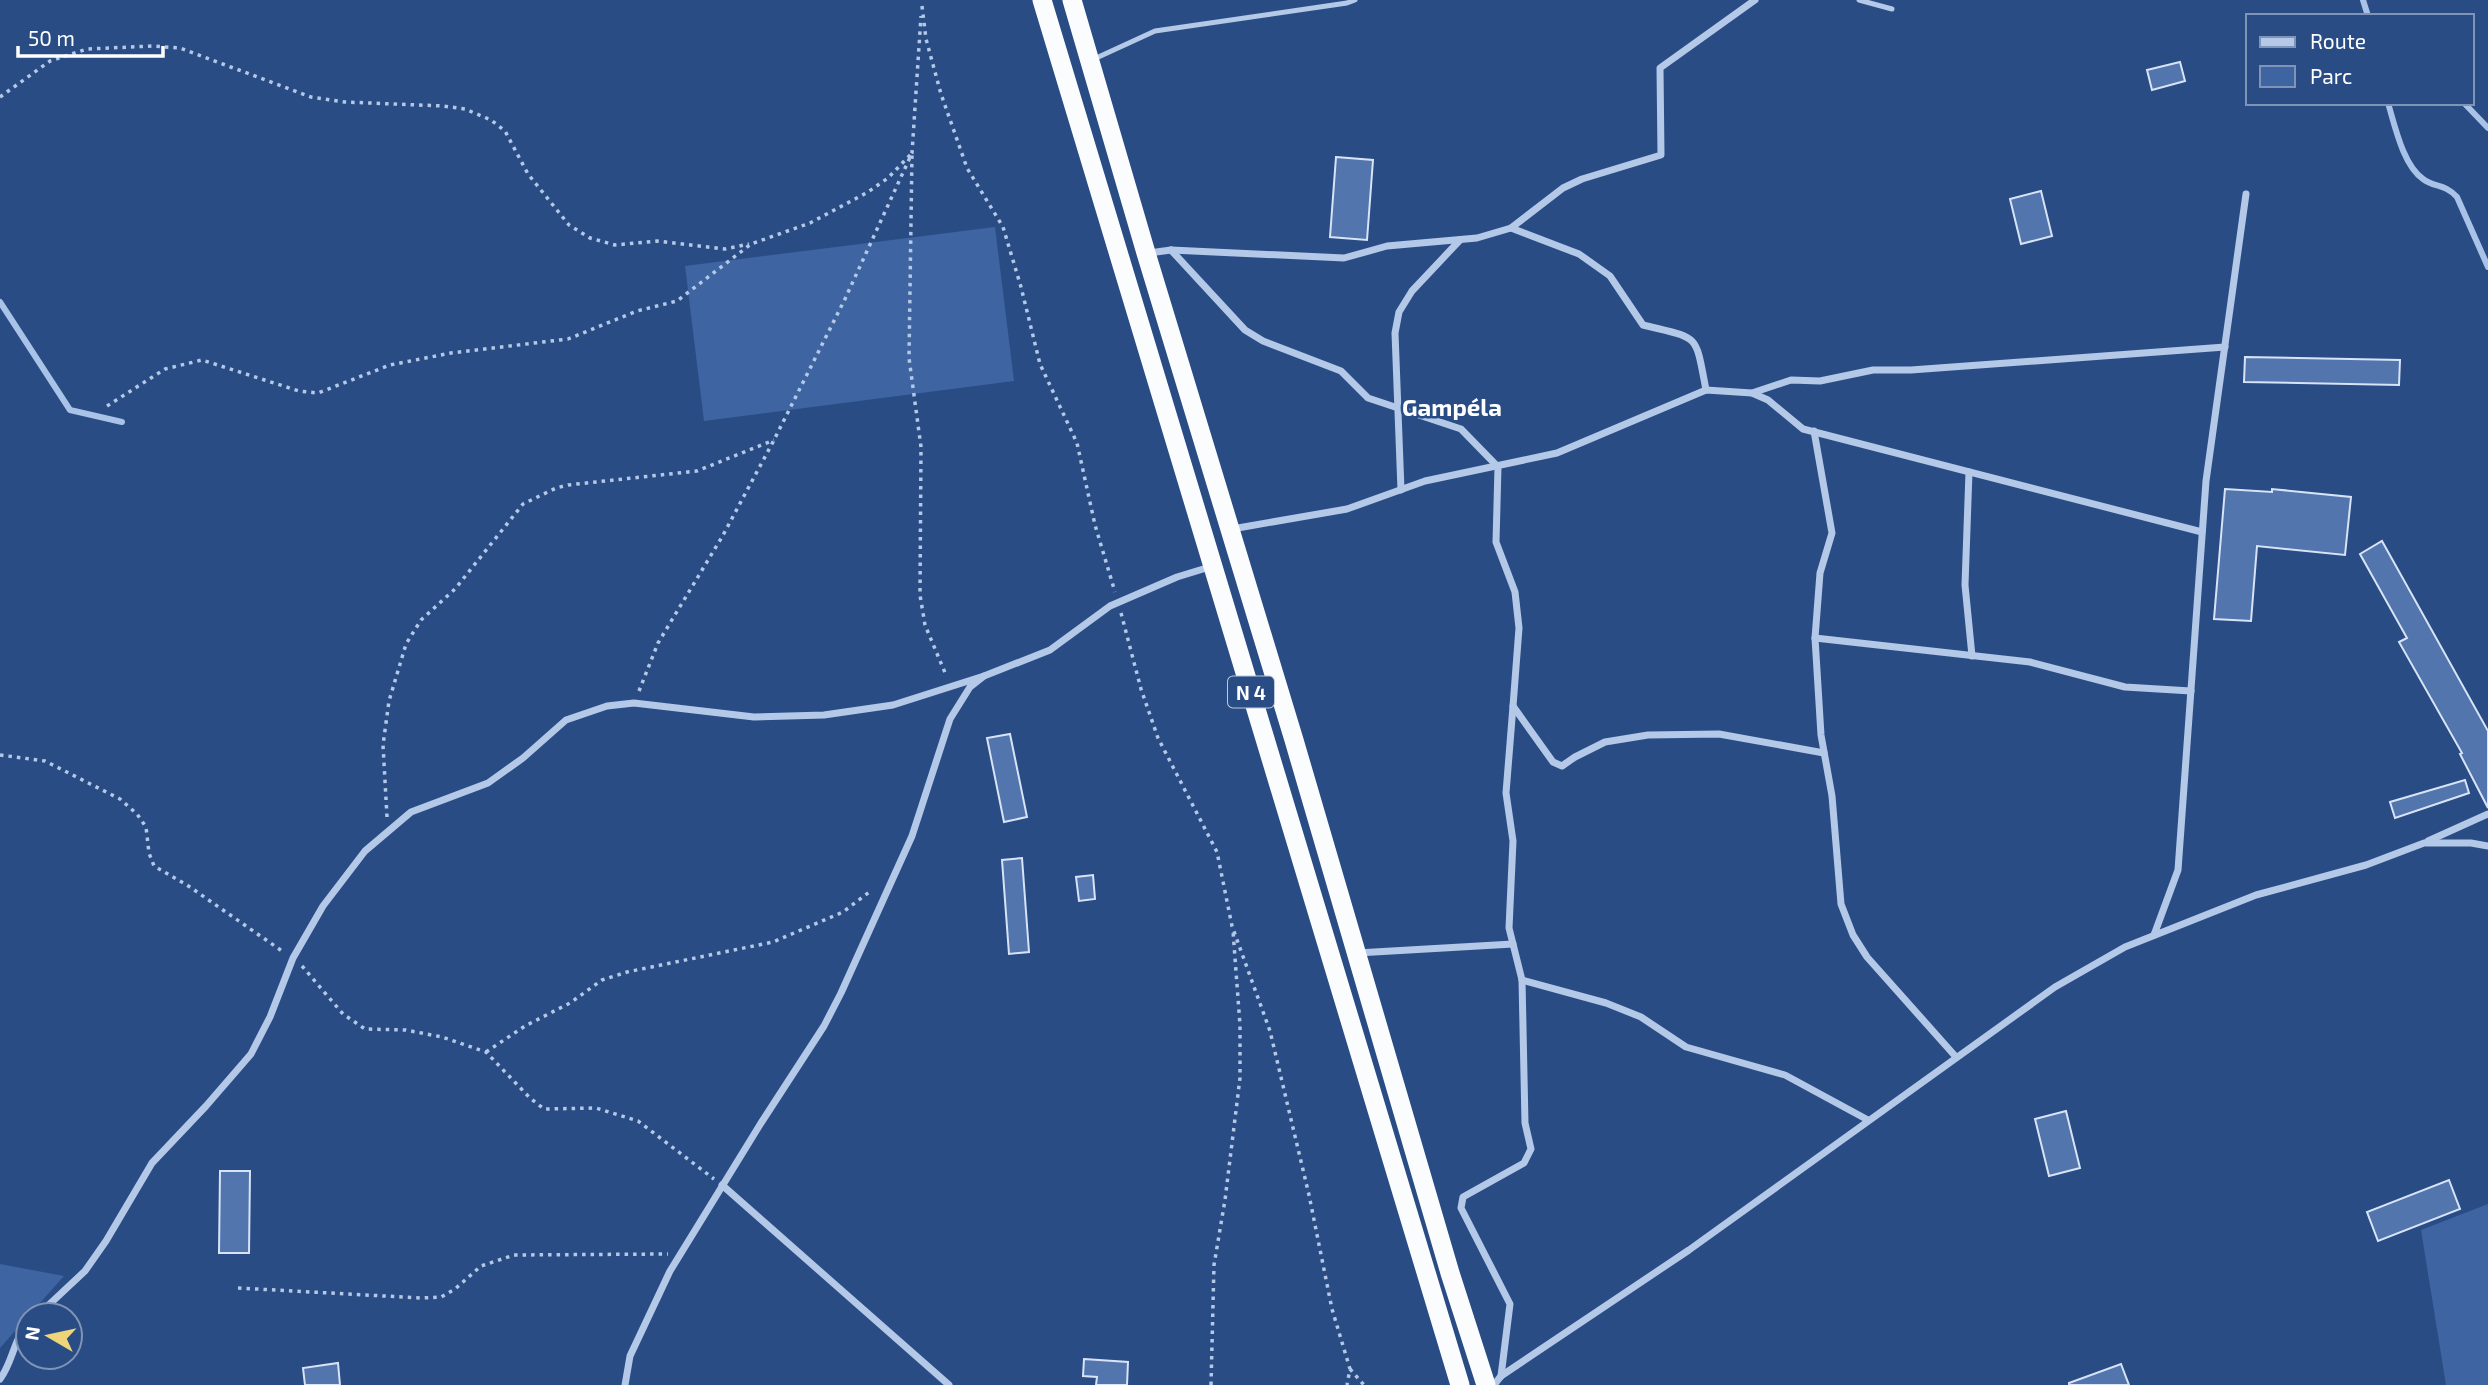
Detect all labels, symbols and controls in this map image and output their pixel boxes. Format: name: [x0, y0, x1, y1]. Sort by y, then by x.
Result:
scale bar: [18, 14, 163, 58]
legend: [2246, 14, 2474, 105]
text: 50 m: [28, 25, 75, 50]
text: Route: [2310, 28, 2366, 53]
text: Parc: [2310, 63, 2352, 88]
district label: Gampéla: [1402, 392, 1502, 421]
road number: N 4: [1228, 677, 1274, 708]
north arrow: [14, 1301, 84, 1371]
text: N: [19, 1325, 44, 1342]

